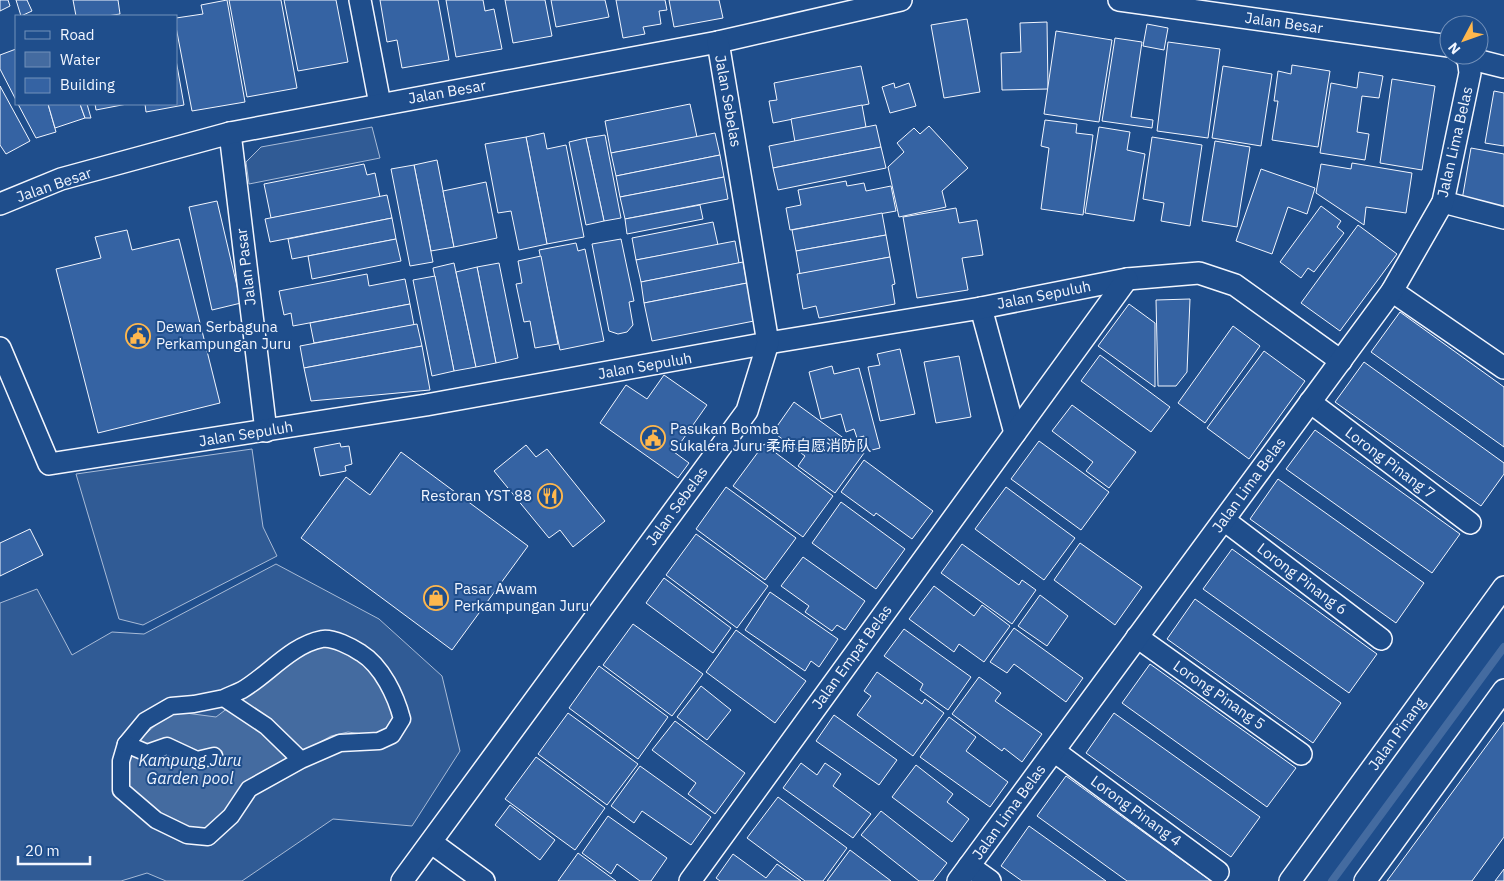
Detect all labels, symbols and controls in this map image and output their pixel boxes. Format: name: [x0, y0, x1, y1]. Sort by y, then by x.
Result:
street label: Jalan Besar: [1244, 8, 1325, 37]
legend: [15, 15, 178, 105]
north arrow: [1439, 15, 1489, 65]
text: Road: [60, 25, 95, 44]
text: N: [1444, 39, 1464, 58]
text: Water: [60, 50, 101, 69]
street label: Jalan Sebelas: [711, 53, 746, 148]
text: Building: [60, 75, 115, 94]
street label: Jalan Besar: [407, 75, 488, 108]
street label: Jalan Lima Belas: [1433, 85, 1476, 199]
street label: Jalan Besar: [14, 163, 95, 206]
street label: Jalan Pasar: [231, 227, 260, 307]
street label: Jalan Sepuluh: [995, 276, 1092, 313]
place label: Dewan Serbaguna Perkampungan Juru: [156, 317, 291, 353]
public building icon: Dewan Serbaguna Perkampungan Juru: [125, 323, 151, 349]
street label: Jalan Sepuluh: [596, 348, 693, 383]
street label: Jalan Sepuluh: [197, 417, 294, 450]
place label: Pasukan Bomba Sukalera Juru 柔府自愿消防队: [670, 419, 871, 455]
street label: Lorong Pinang 7: [1341, 423, 1439, 503]
public building icon: Pasukan Bomba Sukalera Juru 柔府自愿消防队: [640, 425, 666, 451]
street label: Jalan Lima Belas: [1208, 433, 1290, 536]
street label: Jalan Sebelas: [642, 462, 712, 549]
restaurant icon: Restoran YST 88: [537, 483, 563, 509]
place label: Restoran YST 88: [421, 486, 532, 505]
street label: Lorong Pinang 6: [1253, 539, 1351, 619]
place label: Pasar Awam Perkampungan Juru: [454, 579, 589, 615]
shop icon: Pasar Awam Perkampungan Juru: [423, 585, 449, 611]
street label: Jalan Empat Belas: [807, 601, 896, 713]
street label: Lorong Pinang 5: [1170, 656, 1269, 733]
street label: Jalan Pinang: [1364, 693, 1429, 774]
water label: Kampung Juru Garden pool: [139, 750, 241, 788]
street label: Jalan Lima Belas: [968, 760, 1050, 863]
street label: Lorong Pinang 4: [1087, 771, 1186, 850]
scale bar: [18, 834, 90, 866]
text: 20 m: [25, 841, 60, 860]

